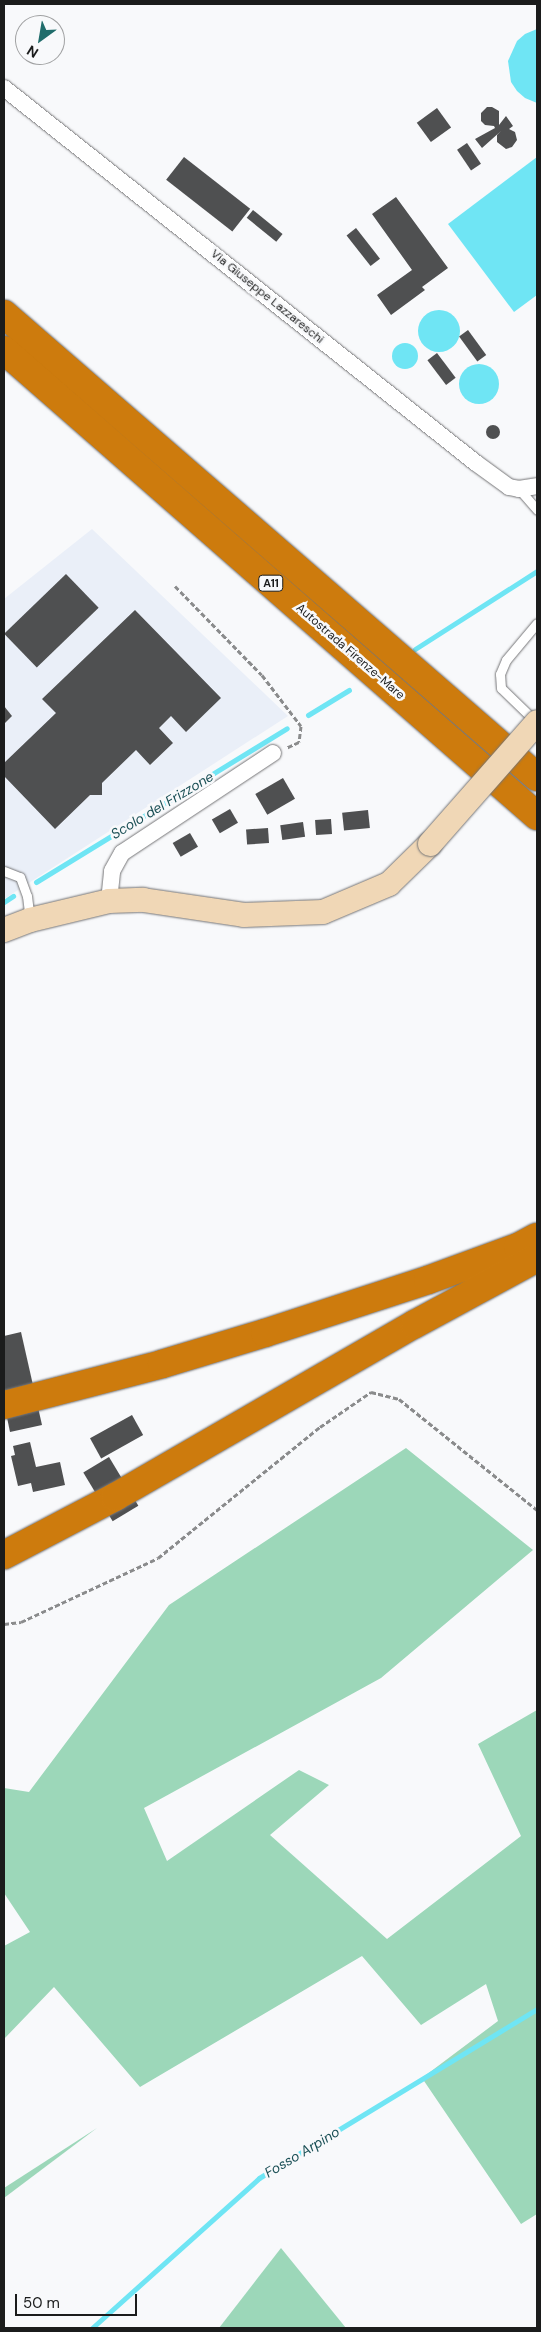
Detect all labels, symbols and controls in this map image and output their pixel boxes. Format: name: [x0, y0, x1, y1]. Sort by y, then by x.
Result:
north arrow: [15, 15, 65, 65]
text: N: [23, 42, 42, 62]
street label: Via Giuseppe Lazzareschi: [208, 247, 326, 347]
road number: A11: [257, 574, 285, 592]
street label: Autostrada Firenze-Mare: [293, 601, 407, 703]
water label: Scolo del Frizzone: [108, 768, 216, 842]
water label: Fosso Arpino: [261, 2123, 343, 2181]
scale bar: [18, 2284, 140, 2316]
text: 50 m: [23, 2293, 60, 2313]

